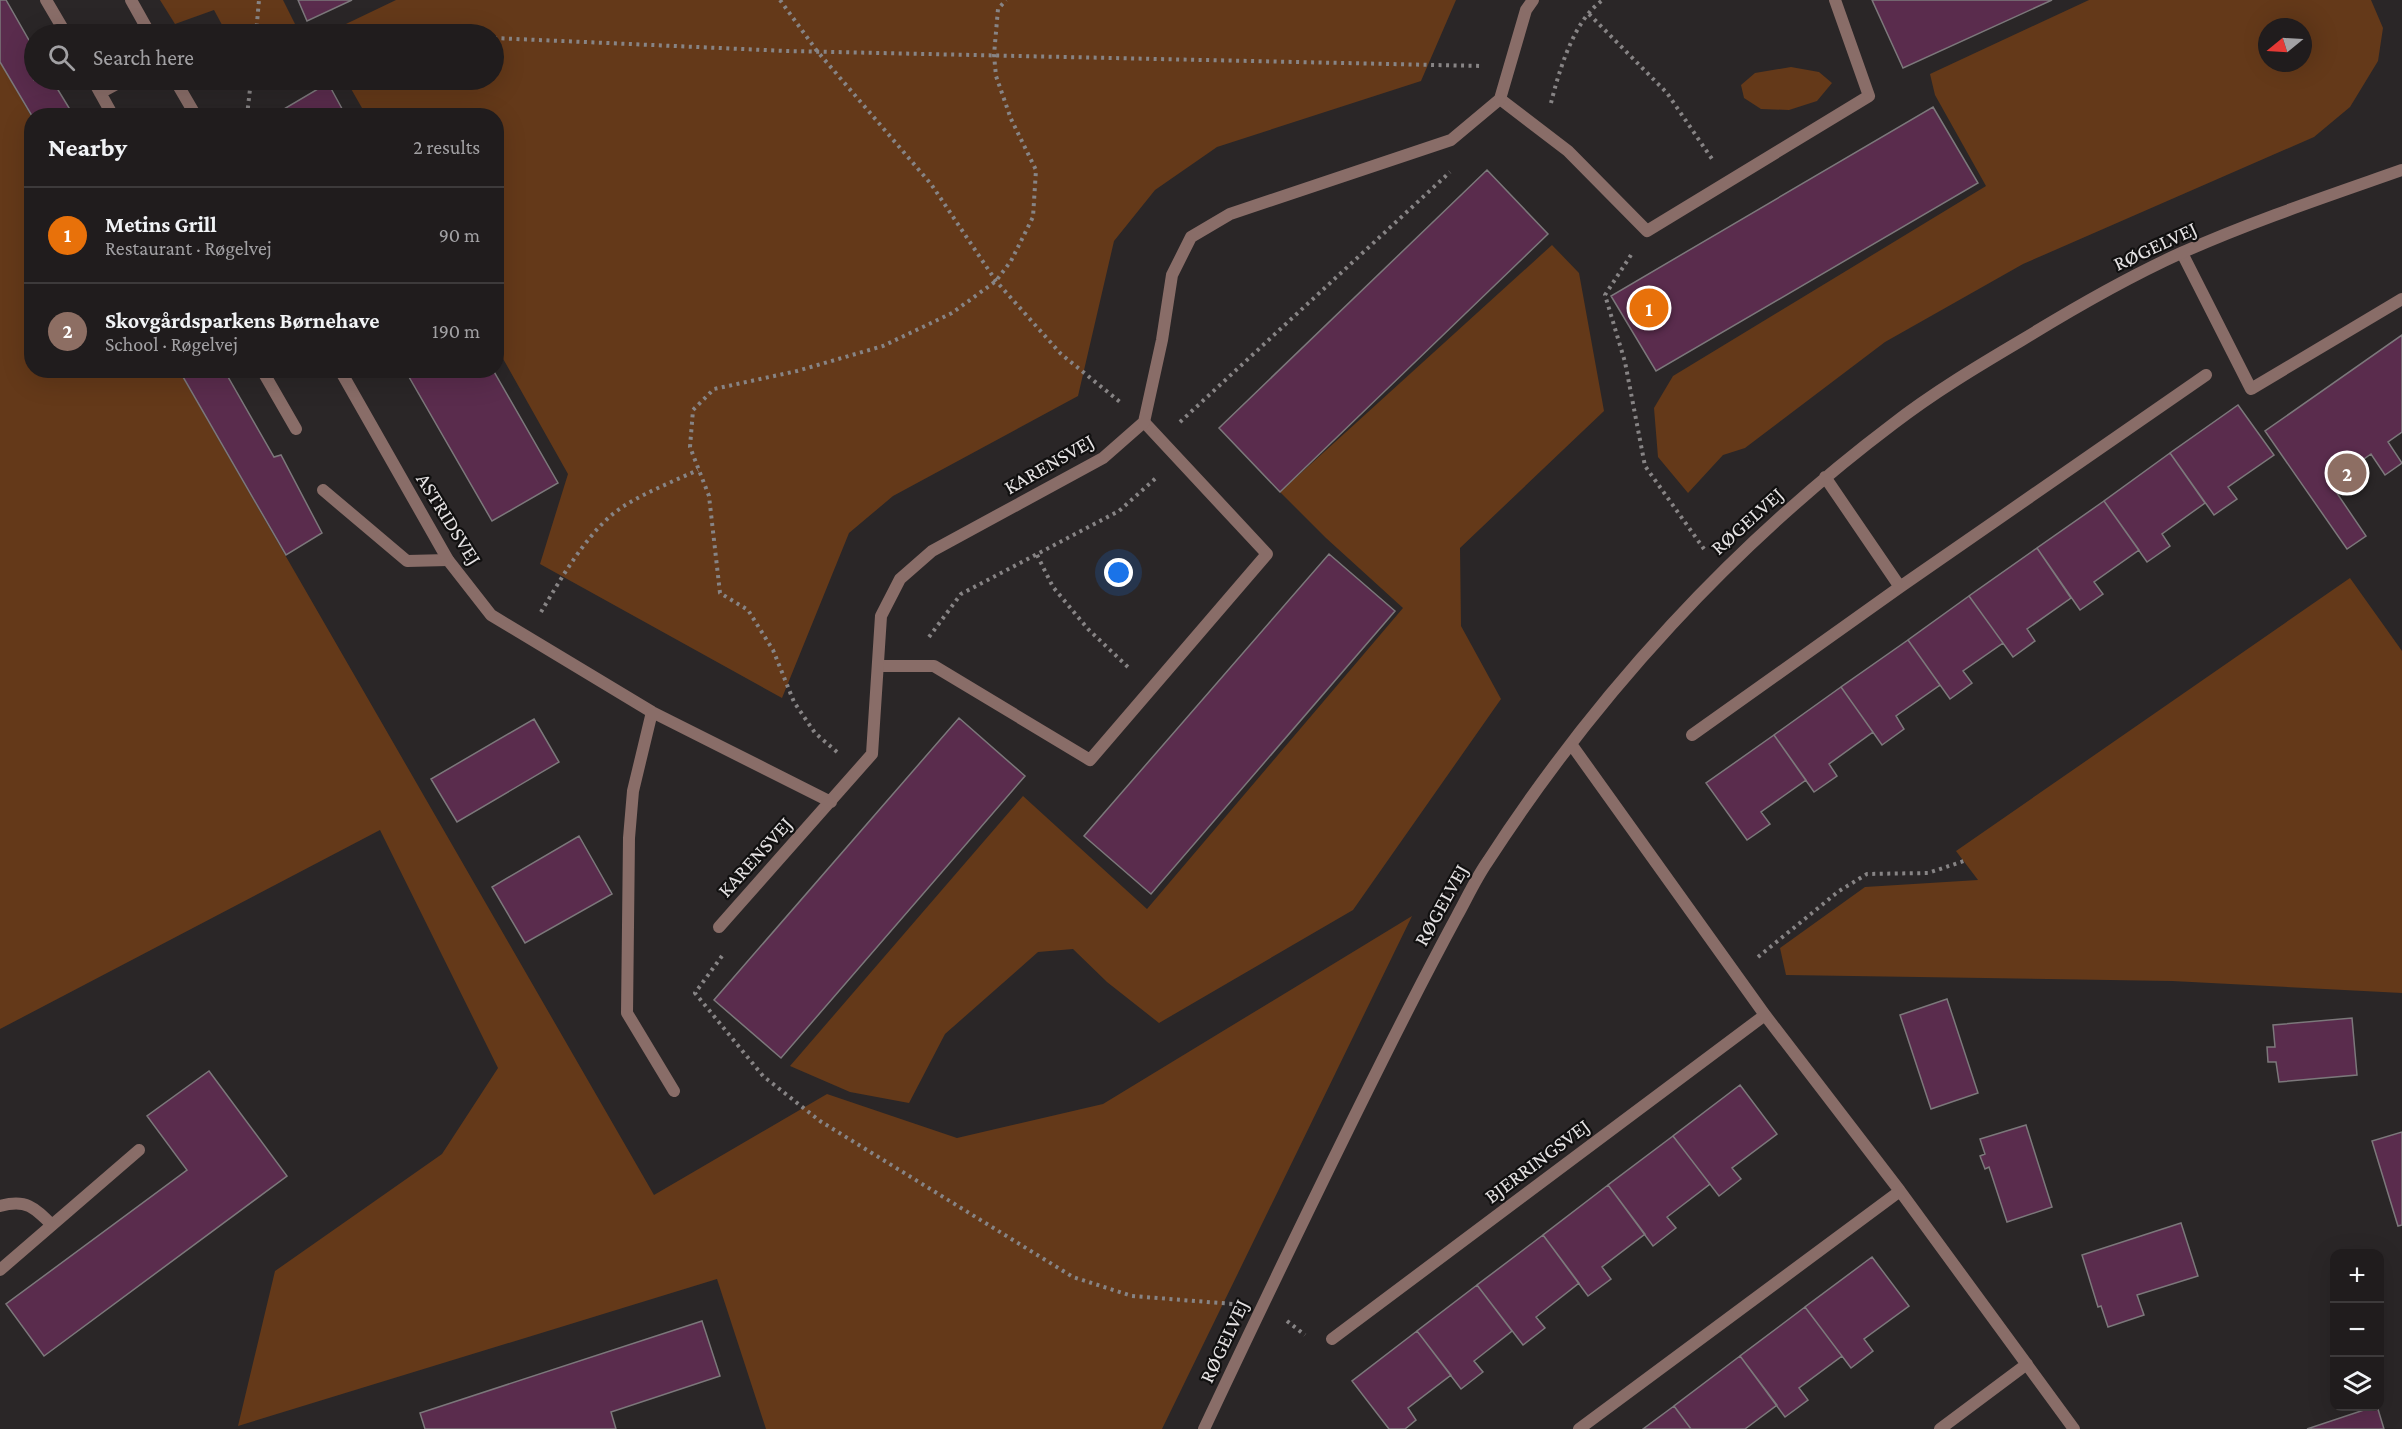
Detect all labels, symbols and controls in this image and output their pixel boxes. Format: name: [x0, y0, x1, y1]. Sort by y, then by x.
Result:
north arrow: [2258, 18, 2312, 72]
search box: [24, 24, 504, 90]
icon: search: [45, 41, 78, 74]
text: Search here: [93, 45, 194, 70]
text: Nearby: [48, 133, 127, 162]
text: 2 results: [413, 136, 480, 158]
text: Metins Grill: [105, 212, 217, 237]
street label: RØGELVEJ: [2109, 216, 2201, 276]
text: 1: [64, 224, 71, 246]
text: 90 m: [439, 224, 480, 246]
text: Restaurant · Røgelvej: [105, 237, 272, 259]
pin: 1: [1630, 286, 1668, 330]
text: Skovgårdsparkens Børnehave: [105, 308, 379, 333]
text: 2: [62, 320, 73, 342]
text: 190 m: [432, 320, 480, 342]
text: School · Røgelvej: [105, 333, 238, 355]
street label: KARENSVEJ: [1000, 429, 1098, 499]
pin: 2: [2328, 450, 2366, 496]
street label: ASTRIDSVEJ: [411, 468, 487, 570]
street label: RØGELVEJ: [1706, 482, 1788, 560]
your location: [1104, 558, 1133, 587]
street label: KARENSVEJ: [713, 812, 797, 902]
street label: RØGELVEJ: [1409, 860, 1473, 950]
street label: BJERRINGSVEJ: [1480, 1114, 1594, 1208]
map controls: [2330, 1249, 2384, 1411]
button: +: [2330, 1249, 2384, 1303]
street label: RØGELVEJ: [1194, 1295, 1254, 1387]
button: −: [2330, 1303, 2384, 1357]
button: layers: [2330, 1357, 2384, 1411]

